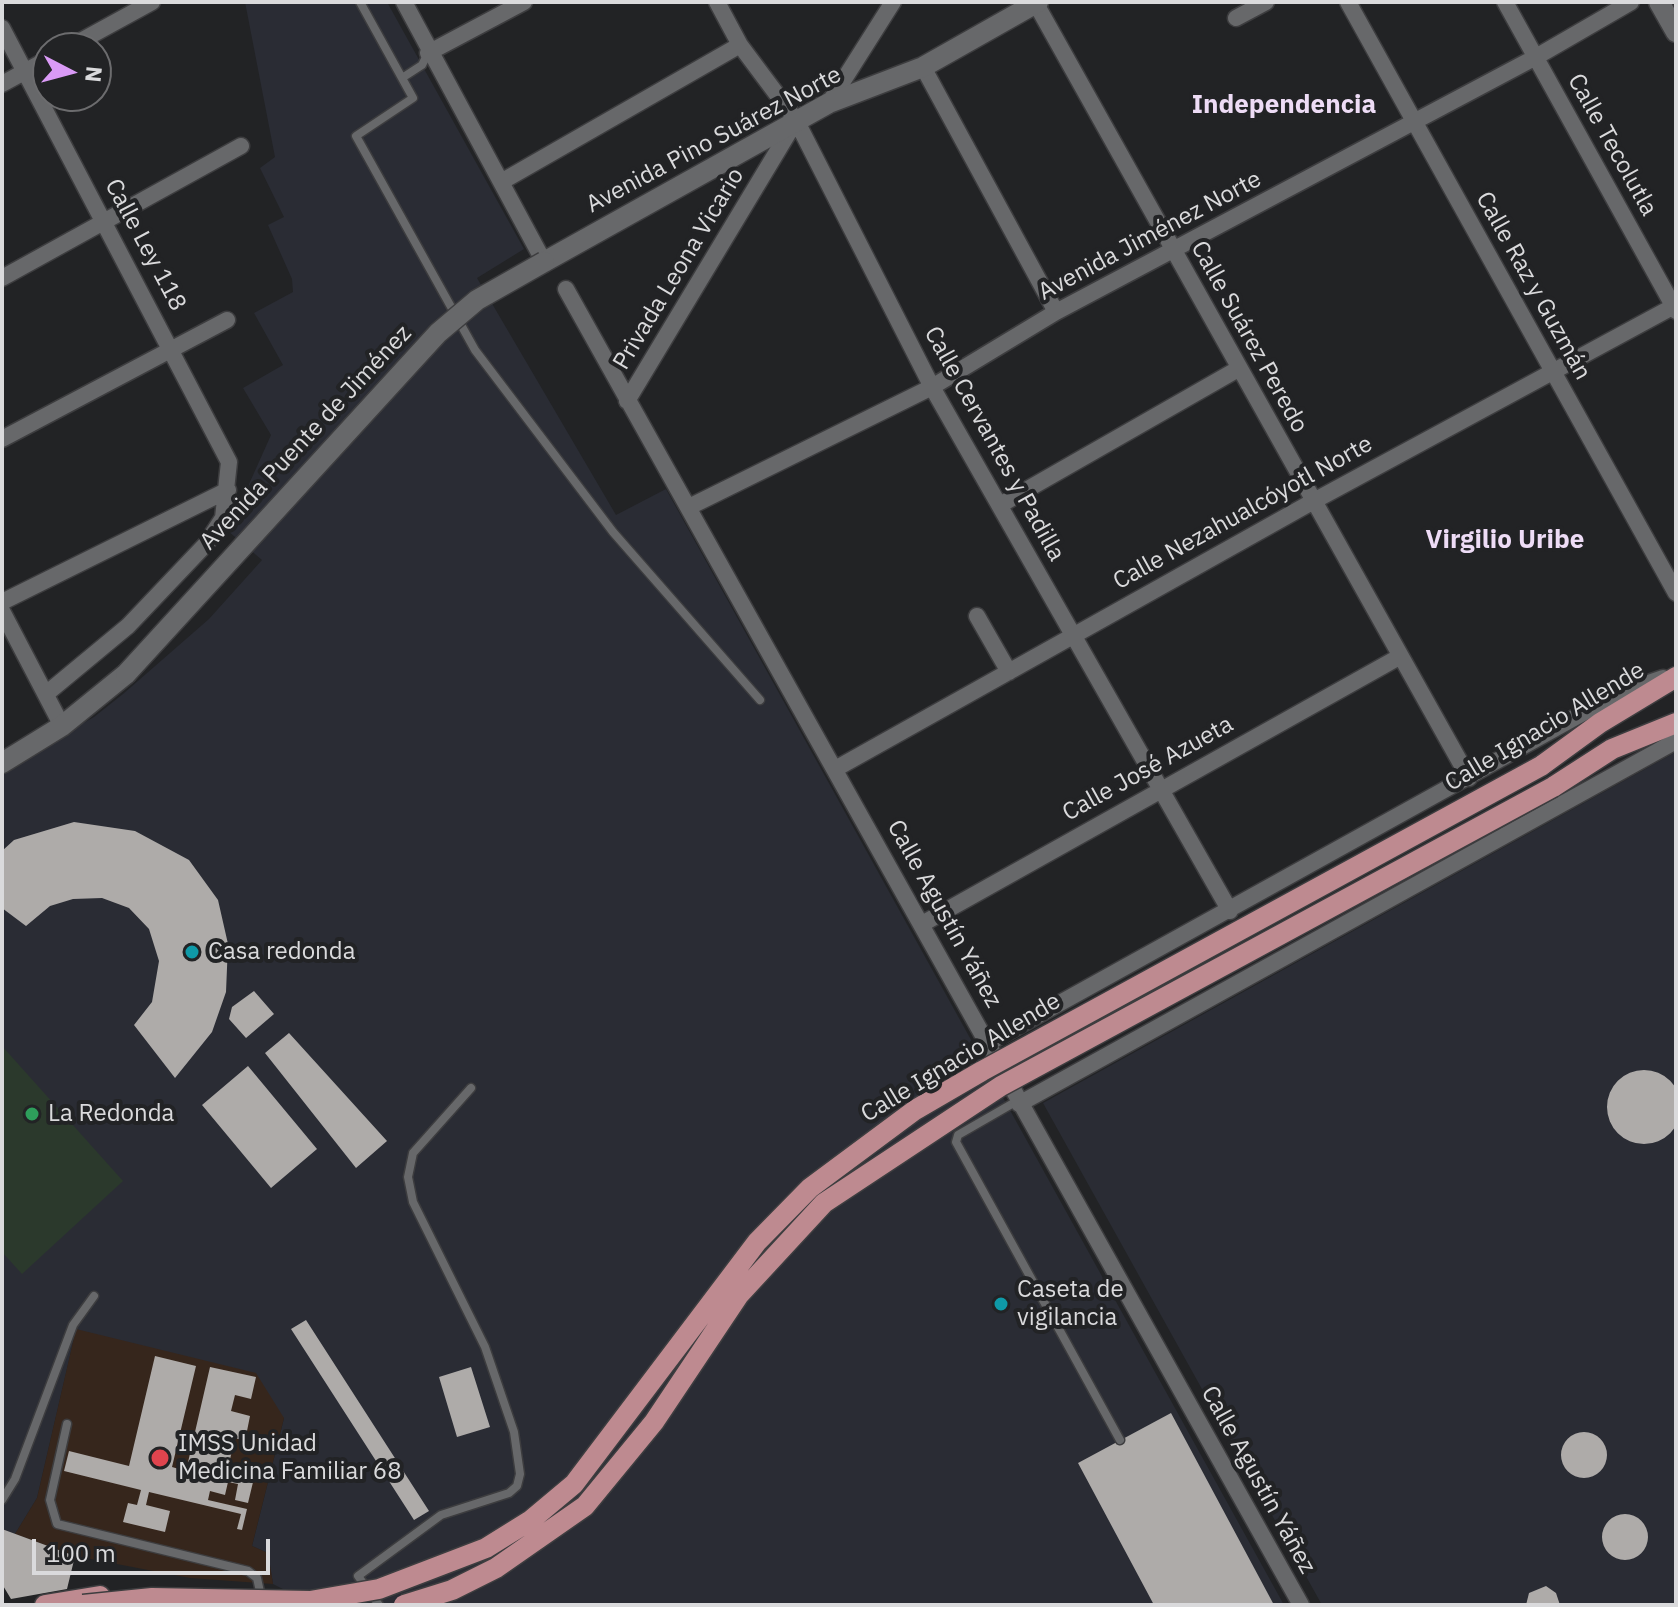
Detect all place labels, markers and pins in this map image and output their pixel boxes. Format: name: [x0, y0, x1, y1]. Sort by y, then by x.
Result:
place label: Casa redonda: [208, 938, 355, 966]
marker: Casa redonda: [183, 943, 201, 961]
place label: La Redonda: [48, 1100, 174, 1128]
marker: La Redonda: [23, 1105, 41, 1123]
place label: Caseta de vigilancia: [1017, 1276, 1124, 1332]
marker: Caseta de vigilancia: [992, 1295, 1010, 1313]
place label: IMSS Unidad Medicina Familiar 68: [178, 1430, 402, 1486]
marker: IMSS Unidad Medicina Familiar 68: [149, 1447, 171, 1469]

